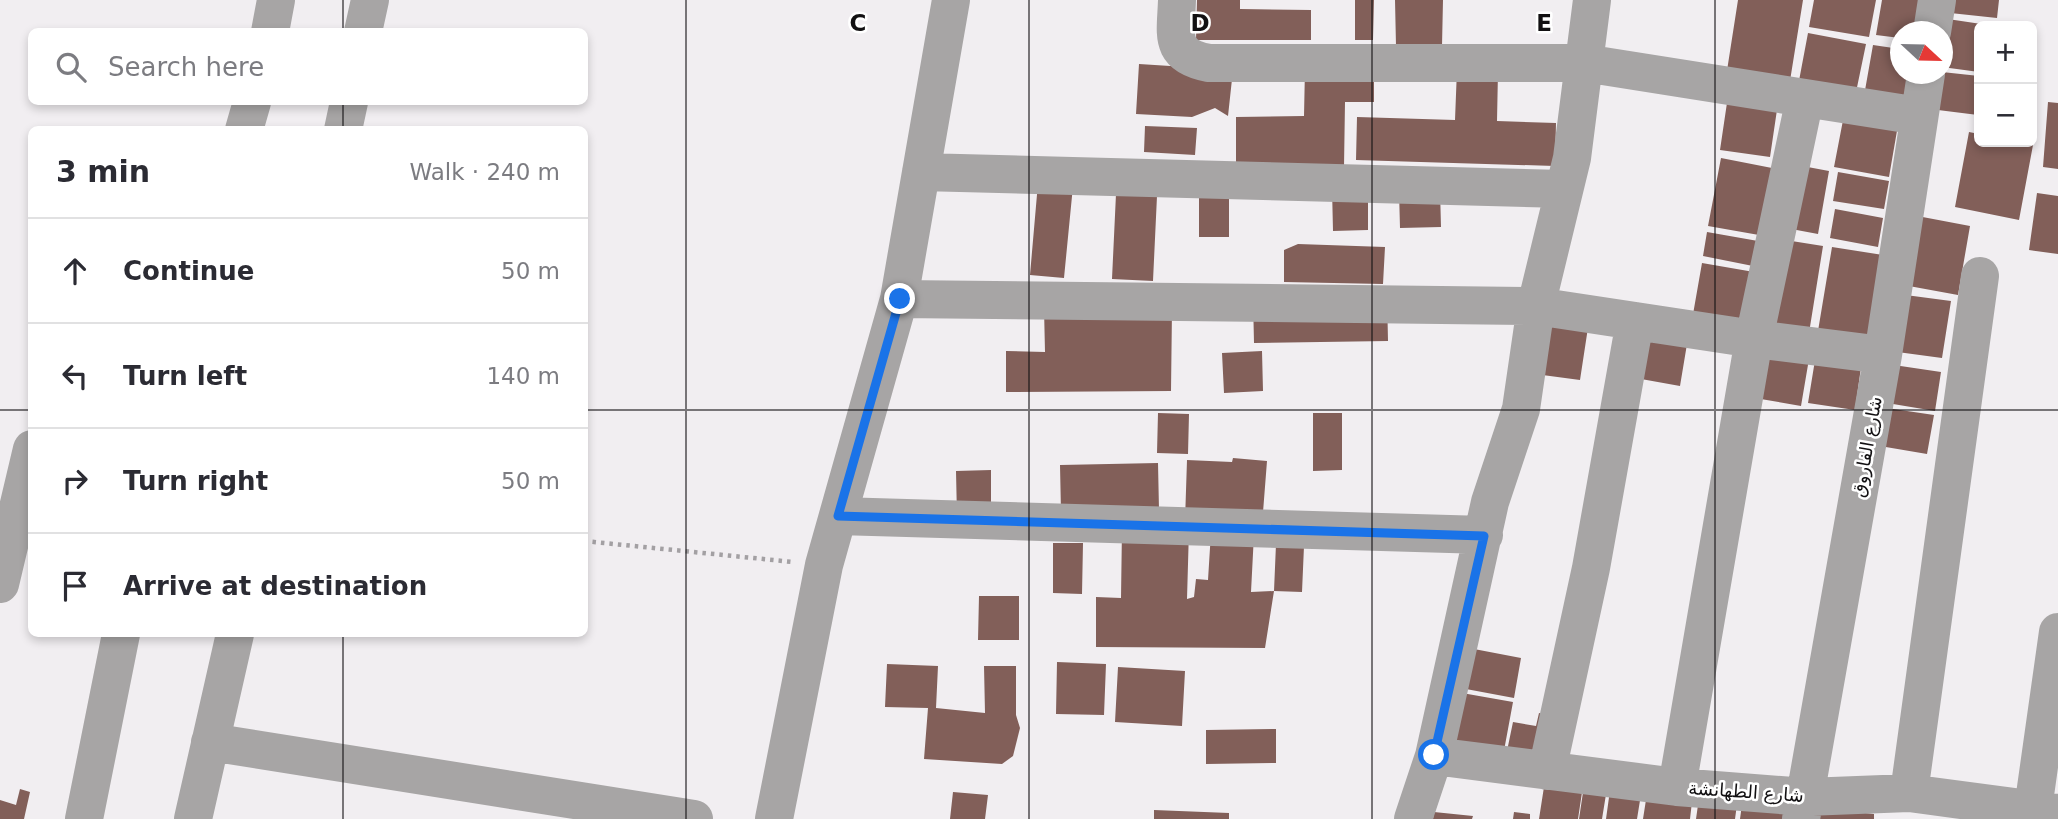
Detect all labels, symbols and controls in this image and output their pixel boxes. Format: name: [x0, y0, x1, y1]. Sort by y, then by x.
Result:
text: C: [850, 10, 866, 36]
text: D: [1190, 10, 1210, 36]
text: E: [1536, 10, 1552, 36]
north arrow: [1890, 21, 1953, 84]
map controls: [1974, 21, 2037, 147]
button: +: [1974, 21, 2037, 84]
search box: [28, 28, 588, 105]
icon: search: [52, 48, 90, 86]
text: Search here: [108, 52, 264, 82]
button: −: [1974, 84, 2037, 147]
text: 3 min: [56, 154, 150, 189]
text: Walk · 240 m: [409, 159, 560, 185]
icon: ahead: [56, 252, 94, 290]
text: Continue: [123, 256, 254, 286]
text: 50 m: [501, 258, 560, 284]
route end: [884, 283, 915, 314]
icon: left: [56, 357, 94, 395]
text: Turn left: [123, 361, 247, 391]
text: 140 m: [486, 363, 560, 389]
street label: شارع الفاروق: [1847, 395, 1887, 499]
icon: right: [56, 462, 94, 500]
text: Turn right: [123, 466, 268, 496]
text: 50 m: [501, 468, 560, 494]
icon: arrive: [56, 567, 94, 605]
text: Arrive at destination: [123, 571, 427, 601]
route start: [1418, 739, 1449, 770]
street label: شارع الطهانشة: [1688, 777, 1804, 807]

